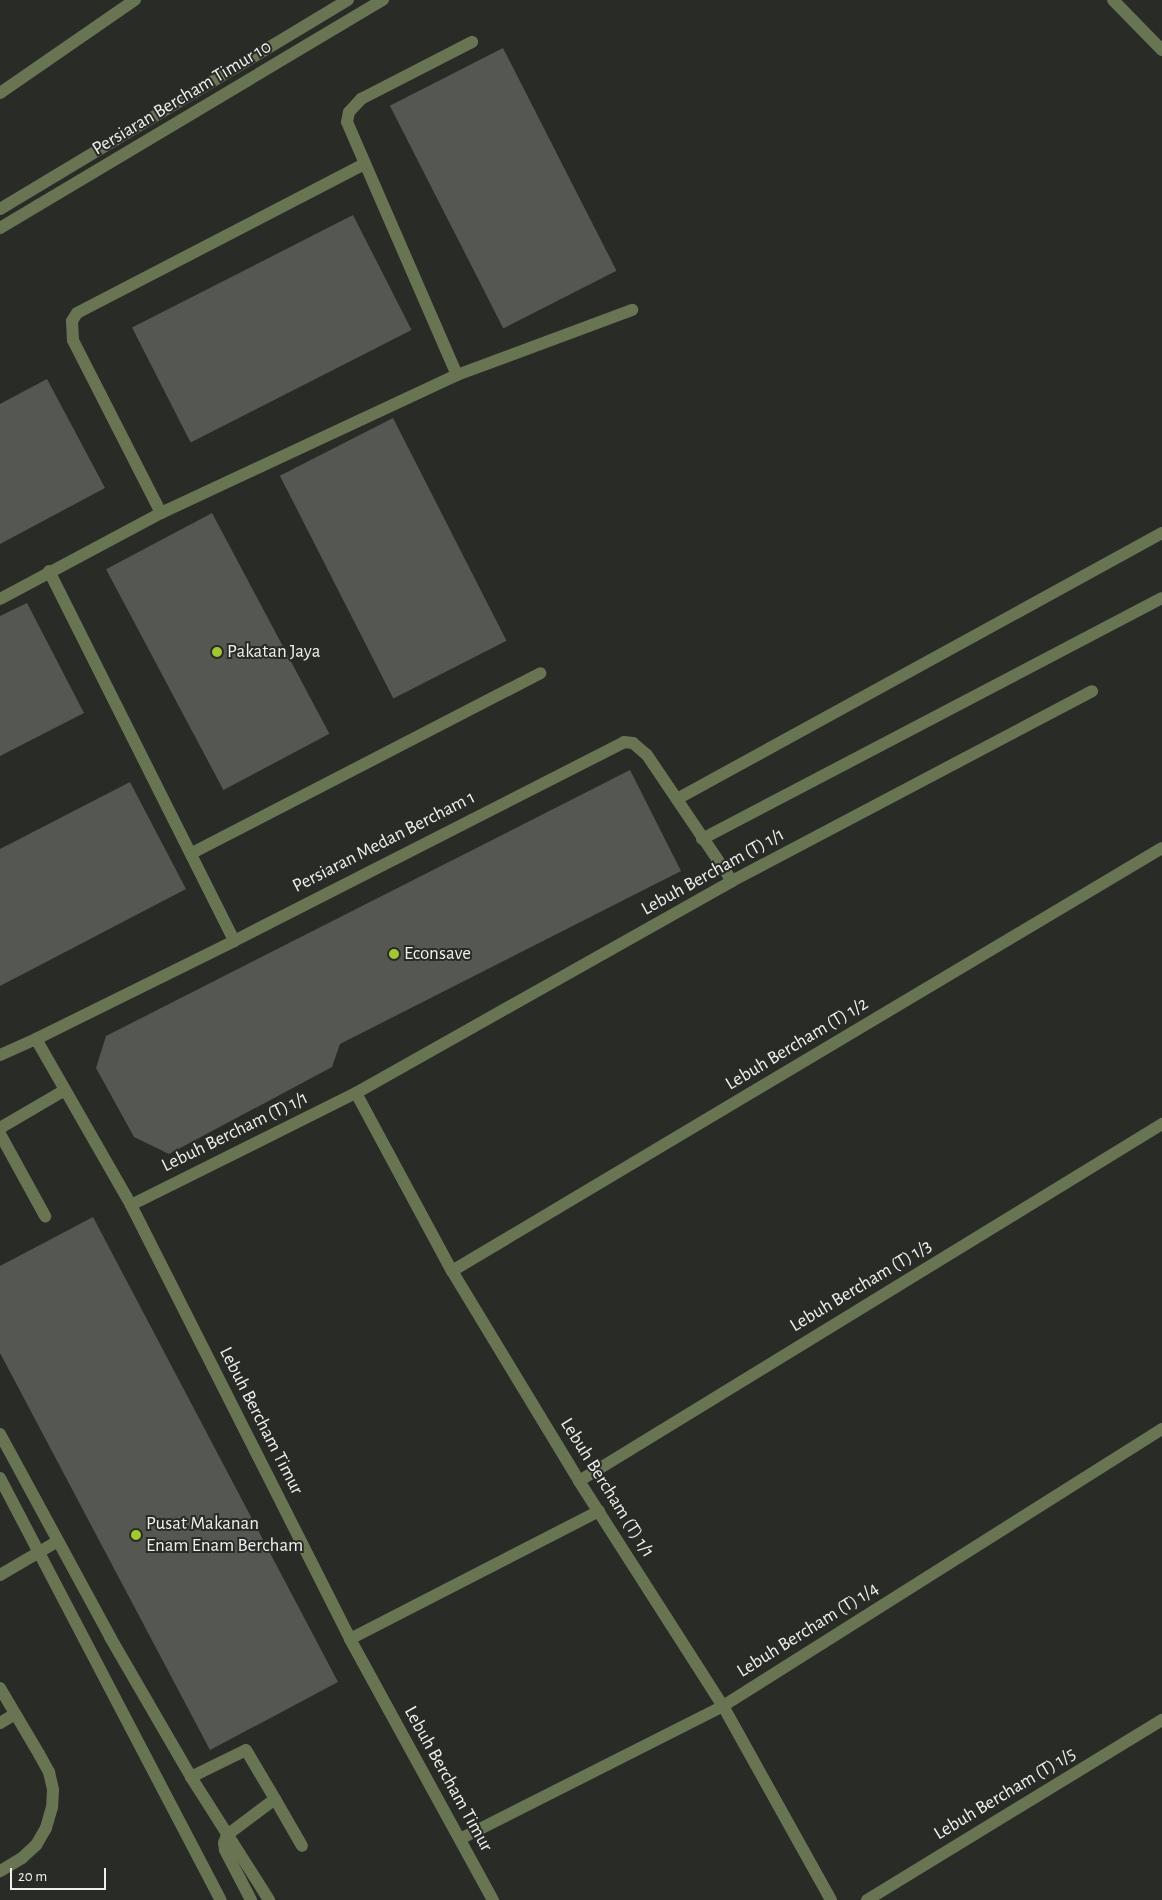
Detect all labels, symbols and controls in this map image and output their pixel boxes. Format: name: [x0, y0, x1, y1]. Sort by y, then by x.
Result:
street label: Persiaran Bercham Timur 10: [88, 35, 276, 161]
place label: Pakatan Jaya: [227, 641, 320, 663]
marker: Pakatan Jaya: [211, 646, 223, 658]
street label: Persiaran Medan Bercham 1: [289, 786, 479, 898]
street label: Lebuh Bercham (T) 1/1: [637, 823, 789, 921]
place label: Econsave: [404, 943, 471, 965]
marker: Econsave: [388, 948, 400, 960]
street label: Lebuh Bercham (T) 1/2: [722, 992, 872, 1096]
street label: Lebuh Bercham (T) 1/1: [158, 1087, 312, 1177]
street label: Lebuh Bercham (T) 1/3: [786, 1235, 936, 1337]
street label: Lebuh Bercham Timur: [214, 1343, 308, 1499]
street label: Lebuh Bercham (T) 1/1: [555, 1414, 659, 1562]
place label: Pusat Makanan Enam Enam Bercham: [146, 1513, 303, 1557]
marker: Pusat Makanan Enam Enam Bercham: [130, 1529, 142, 1541]
street label: Lebuh Bercham (T) 1/4: [733, 1577, 883, 1683]
street label: Lebuh Bercham Timur: [399, 1702, 497, 1856]
street label: Lebuh Bercham (T) 1/5: [930, 1743, 1080, 1845]
scale bar: [12, 1858, 109, 1890]
text: 20 m: [18, 1869, 47, 1884]

